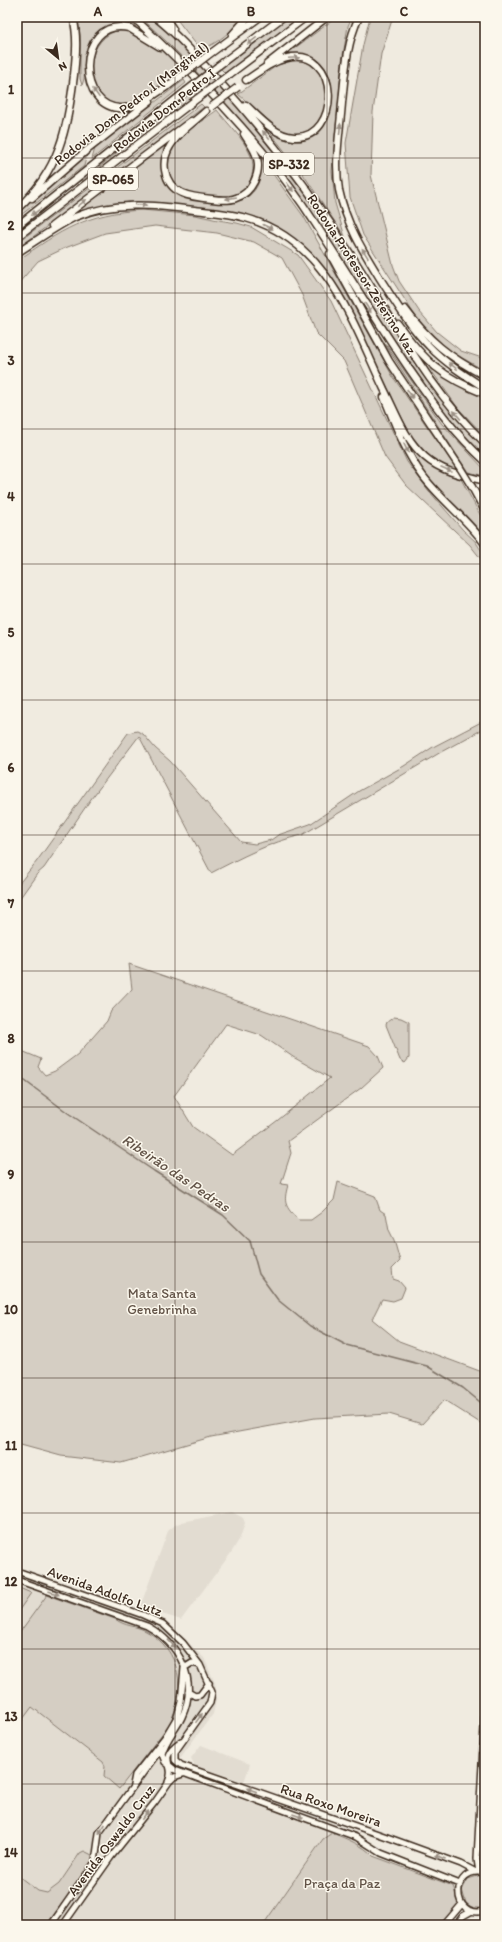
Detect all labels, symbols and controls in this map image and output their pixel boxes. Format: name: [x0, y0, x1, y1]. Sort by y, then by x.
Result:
text: A: [93, 4, 103, 19]
text: B: [247, 4, 256, 19]
text: C: [400, 4, 409, 19]
one-way arrow: [246, 36, 257, 45]
north arrow: [38, 38, 78, 78]
street label: Rodovia Dom Pedro I (Marginal): [51, 38, 211, 168]
one-way arrow: [288, 55, 301, 61]
text: N: [56, 59, 69, 74]
street label: Rodovia Dom Pedro I: [110, 65, 218, 155]
text: 1: [8, 82, 14, 97]
one-way arrow: [92, 88, 100, 98]
one-way arrow: [336, 123, 343, 135]
one-way arrow: [262, 130, 271, 141]
road number: SP-332: [264, 153, 314, 175]
road number: SP-065: [88, 168, 138, 190]
one-way arrow: [286, 182, 294, 193]
street label: Rodovia Professor Zeferino Vaz: [303, 191, 420, 358]
one-way arrow: [225, 196, 237, 202]
one-way arrow: [76, 199, 87, 208]
one-way arrow: [135, 202, 148, 208]
one-way arrow: [30, 208, 41, 216]
text: 2: [8, 218, 15, 233]
one-way arrow: [263, 224, 274, 230]
one-way arrow: [361, 247, 368, 259]
one-way arrow: [365, 302, 372, 314]
text: 3: [7, 353, 15, 368]
one-way arrow: [447, 362, 458, 370]
one-way arrow: [406, 389, 414, 399]
one-way arrow: [453, 410, 462, 420]
one-way arrow: [403, 442, 409, 454]
one-way arrow: [441, 467, 453, 473]
text: 4: [7, 489, 15, 504]
text: 5: [8, 625, 15, 640]
text: 6: [8, 760, 15, 775]
text: 7: [7, 896, 15, 911]
text: 8: [7, 1031, 15, 1046]
water label: Ribeirão das Pedras: [119, 1130, 234, 1216]
text: 9: [8, 1167, 15, 1182]
park label: Mata Santa Genebrinha: [127, 1285, 198, 1318]
text: 10: [4, 1302, 18, 1317]
text: 11: [5, 1438, 17, 1453]
street label: Avenida Adolfo Lutz: [45, 1563, 165, 1620]
text: 12: [5, 1574, 18, 1589]
one-way arrow: [48, 1590, 60, 1596]
one-way arrow: [167, 1639, 176, 1649]
text: 13: [4, 1709, 18, 1724]
one-way arrow: [195, 1713, 203, 1724]
street label: Rua Roxo Moreira: [278, 1780, 384, 1831]
street label: Avenida Oswaldo Cruz: [64, 1781, 159, 1899]
one-way arrow: [245, 1786, 257, 1792]
one-way arrow: [140, 1810, 149, 1821]
one-way arrow: [293, 1814, 305, 1820]
one-way arrow: [98, 1824, 106, 1834]
text: 14: [4, 1845, 18, 1860]
one-way arrow: [434, 1853, 446, 1859]
park label: Praça da Paz: [304, 1875, 381, 1892]

